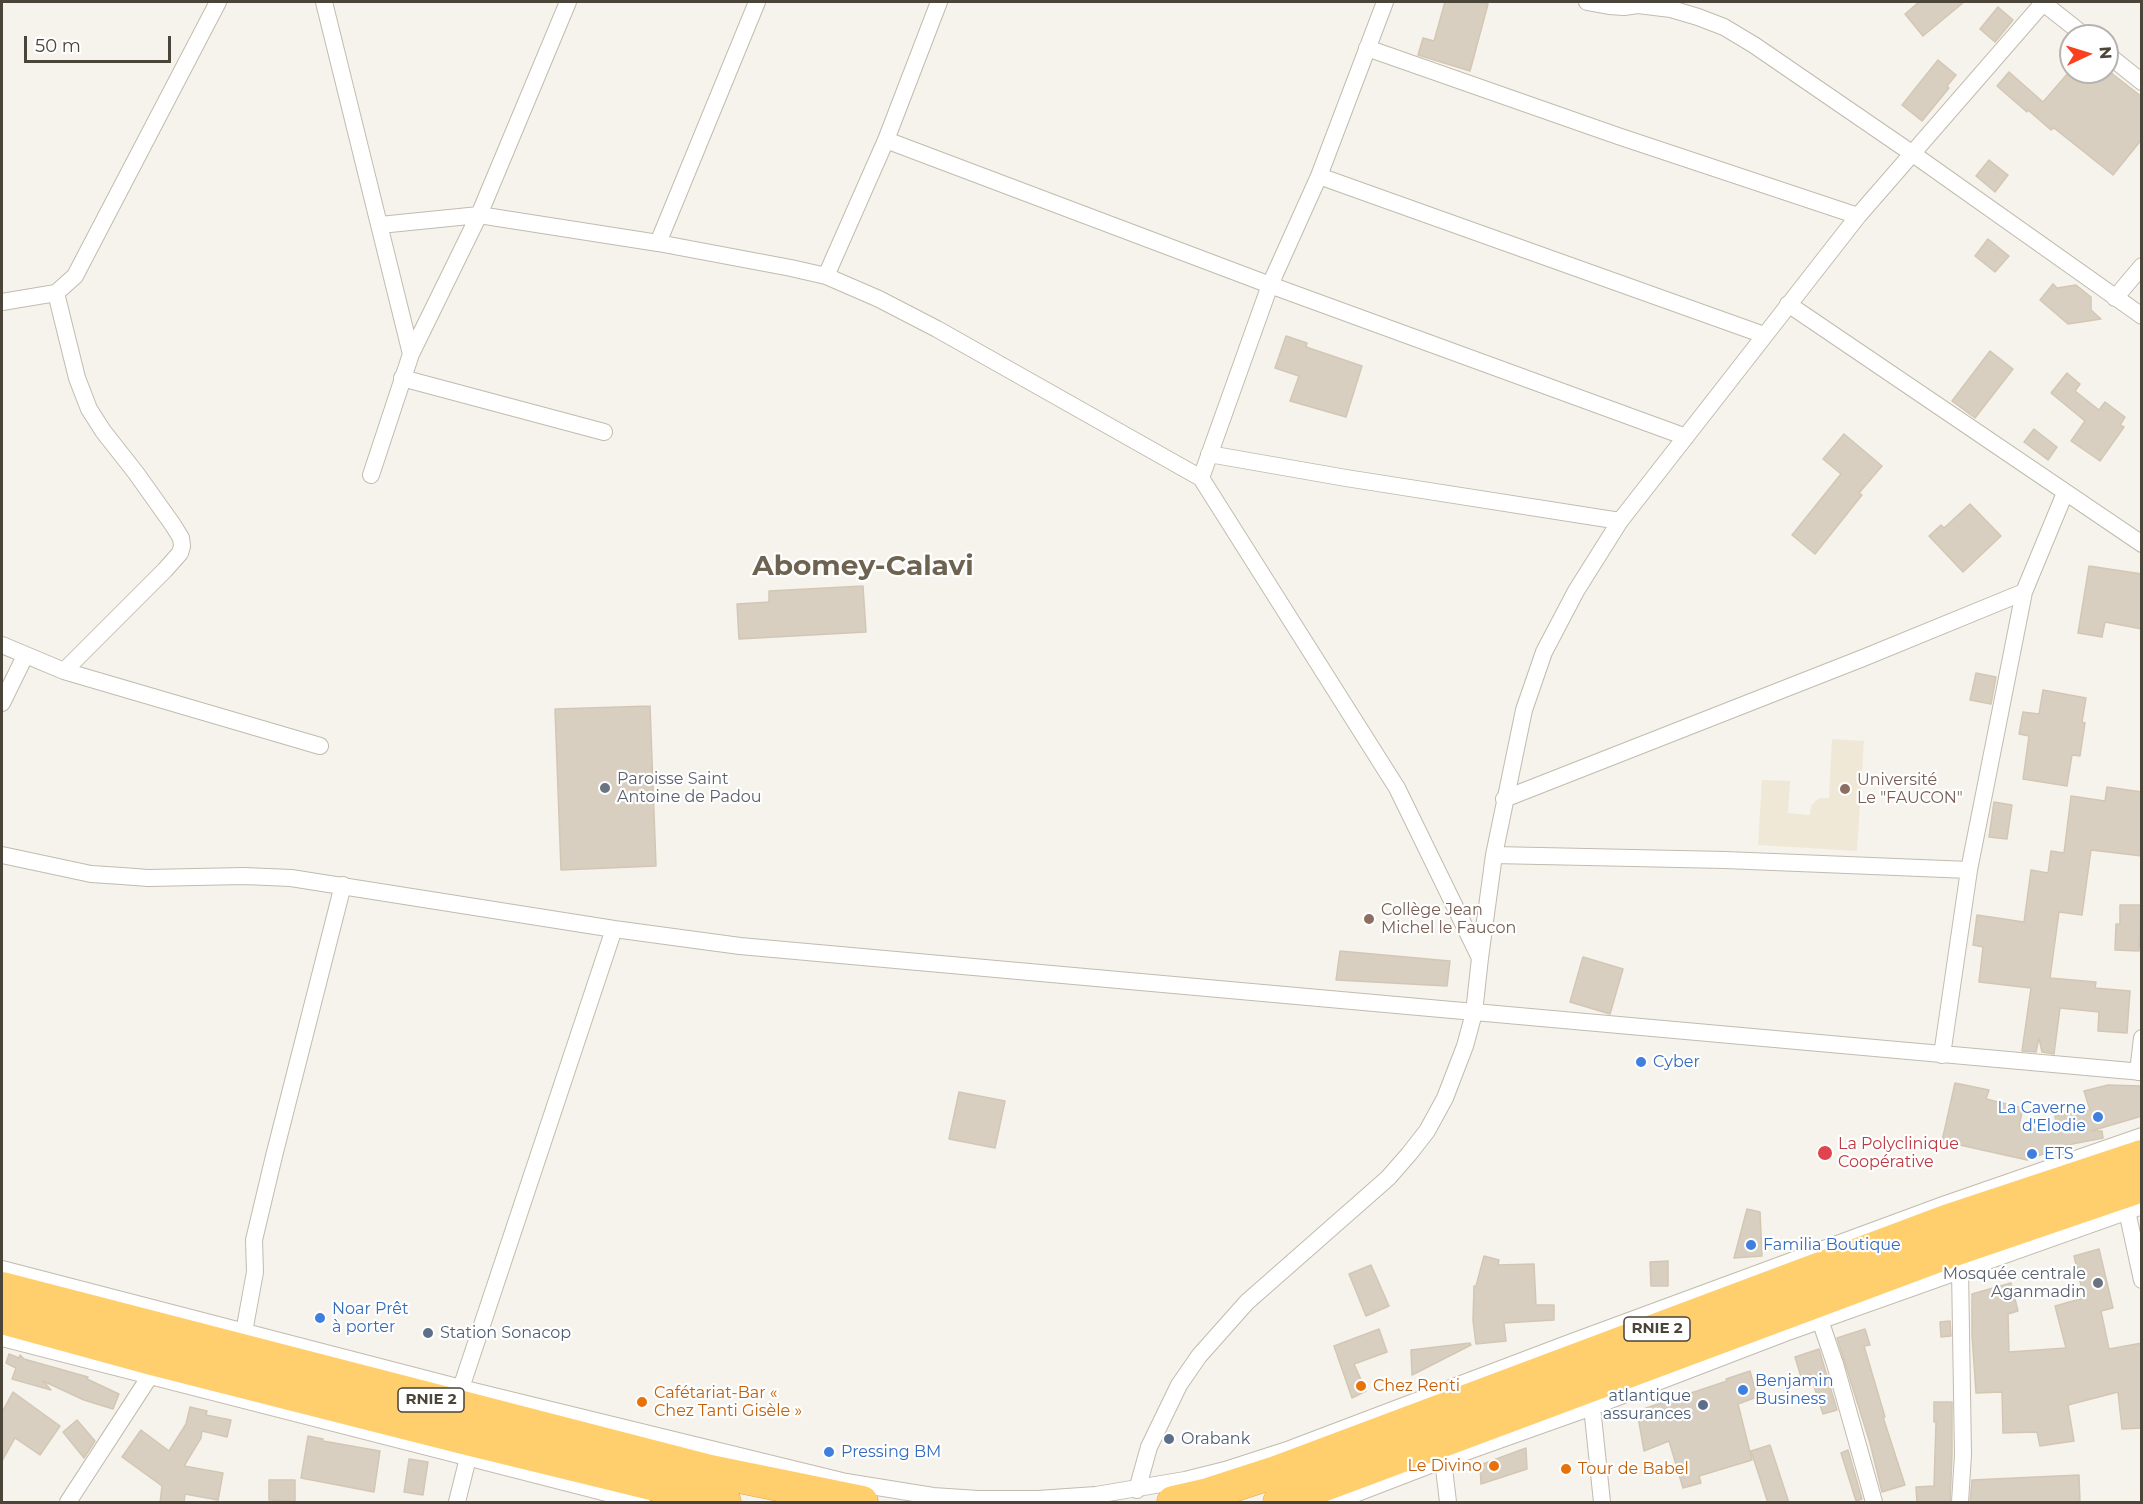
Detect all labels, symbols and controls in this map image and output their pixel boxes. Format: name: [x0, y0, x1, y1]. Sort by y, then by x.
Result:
scale bar: [27, 24, 174, 62]
north arrow: [2059, 24, 2119, 84]
text: 50 m: [35, 35, 81, 57]
text: N: [2096, 46, 2115, 60]
district label: Abomey-Calavi: [752, 550, 974, 584]
place label: Paroisse Saint Antoine de Padou: [617, 769, 762, 807]
place label: Université Le "FAUCON": [1857, 770, 1963, 808]
marker: Paroisse Saint Antoine de Padou: [598, 781, 612, 795]
marker: Université Le "FAUCON": [1838, 782, 1852, 796]
place label: Collège Jean Michel le Faucon: [1381, 900, 1516, 938]
marker: Collège Jean Michel le Faucon: [1362, 912, 1376, 926]
place label: Cyber: [1653, 1052, 1700, 1072]
marker: Cyber: [1634, 1055, 1648, 1069]
place label: La Caverne d'Elodie: [1998, 1098, 2086, 1136]
marker: La Caverne d'Elodie: [2091, 1110, 2105, 1124]
place label: La Polyclinique Coopérative: [1838, 1134, 1959, 1172]
marker: La Polyclinique Coopérative: [1816, 1144, 1834, 1162]
place label: ETS: [2044, 1144, 2074, 1164]
marker: ETS: [2025, 1147, 2039, 1161]
place label: Familia Boutique: [1763, 1235, 1901, 1255]
marker: Familia Boutique: [1744, 1238, 1758, 1252]
place label: Mosquée centrale Aganmadin: [1943, 1264, 2086, 1302]
marker: Mosquée centrale Aganmadin: [2091, 1276, 2105, 1290]
place label: Noar Prêt à porter: [332, 1299, 409, 1337]
marker: Noar Prêt à porter: [313, 1311, 327, 1325]
road number: RNIE 2: [1624, 1317, 1690, 1341]
place label: Station Sonacop: [440, 1323, 571, 1343]
marker: Station Sonacop: [421, 1326, 435, 1340]
place label: Benjamin Business: [1755, 1371, 1833, 1409]
place label: Chez Renti: [1373, 1376, 1460, 1396]
marker: Chez Renti: [1354, 1379, 1368, 1393]
place label: Cafétariat-Bar « Chez Tanti Gisèle »: [654, 1383, 802, 1421]
marker: Benjamin Business: [1736, 1383, 1750, 1397]
place label: atlantique assurances: [1603, 1386, 1691, 1424]
road number: RNIE 2: [398, 1388, 464, 1412]
marker: Cafétariat-Bar « Chez Tanti Gisèle »: [635, 1395, 649, 1409]
marker: atlantique assurances: [1696, 1398, 1710, 1412]
place label: Orabank: [1181, 1429, 1250, 1449]
marker: Orabank: [1162, 1432, 1176, 1446]
place label: Pressing BM: [841, 1442, 941, 1462]
marker: Pressing BM: [822, 1445, 836, 1459]
place label: Le Divino: [1407, 1456, 1482, 1476]
marker: Le Divino: [1487, 1459, 1501, 1473]
place label: Tour de Babel: [1578, 1459, 1689, 1479]
marker: Tour de Babel: [1559, 1462, 1573, 1476]

